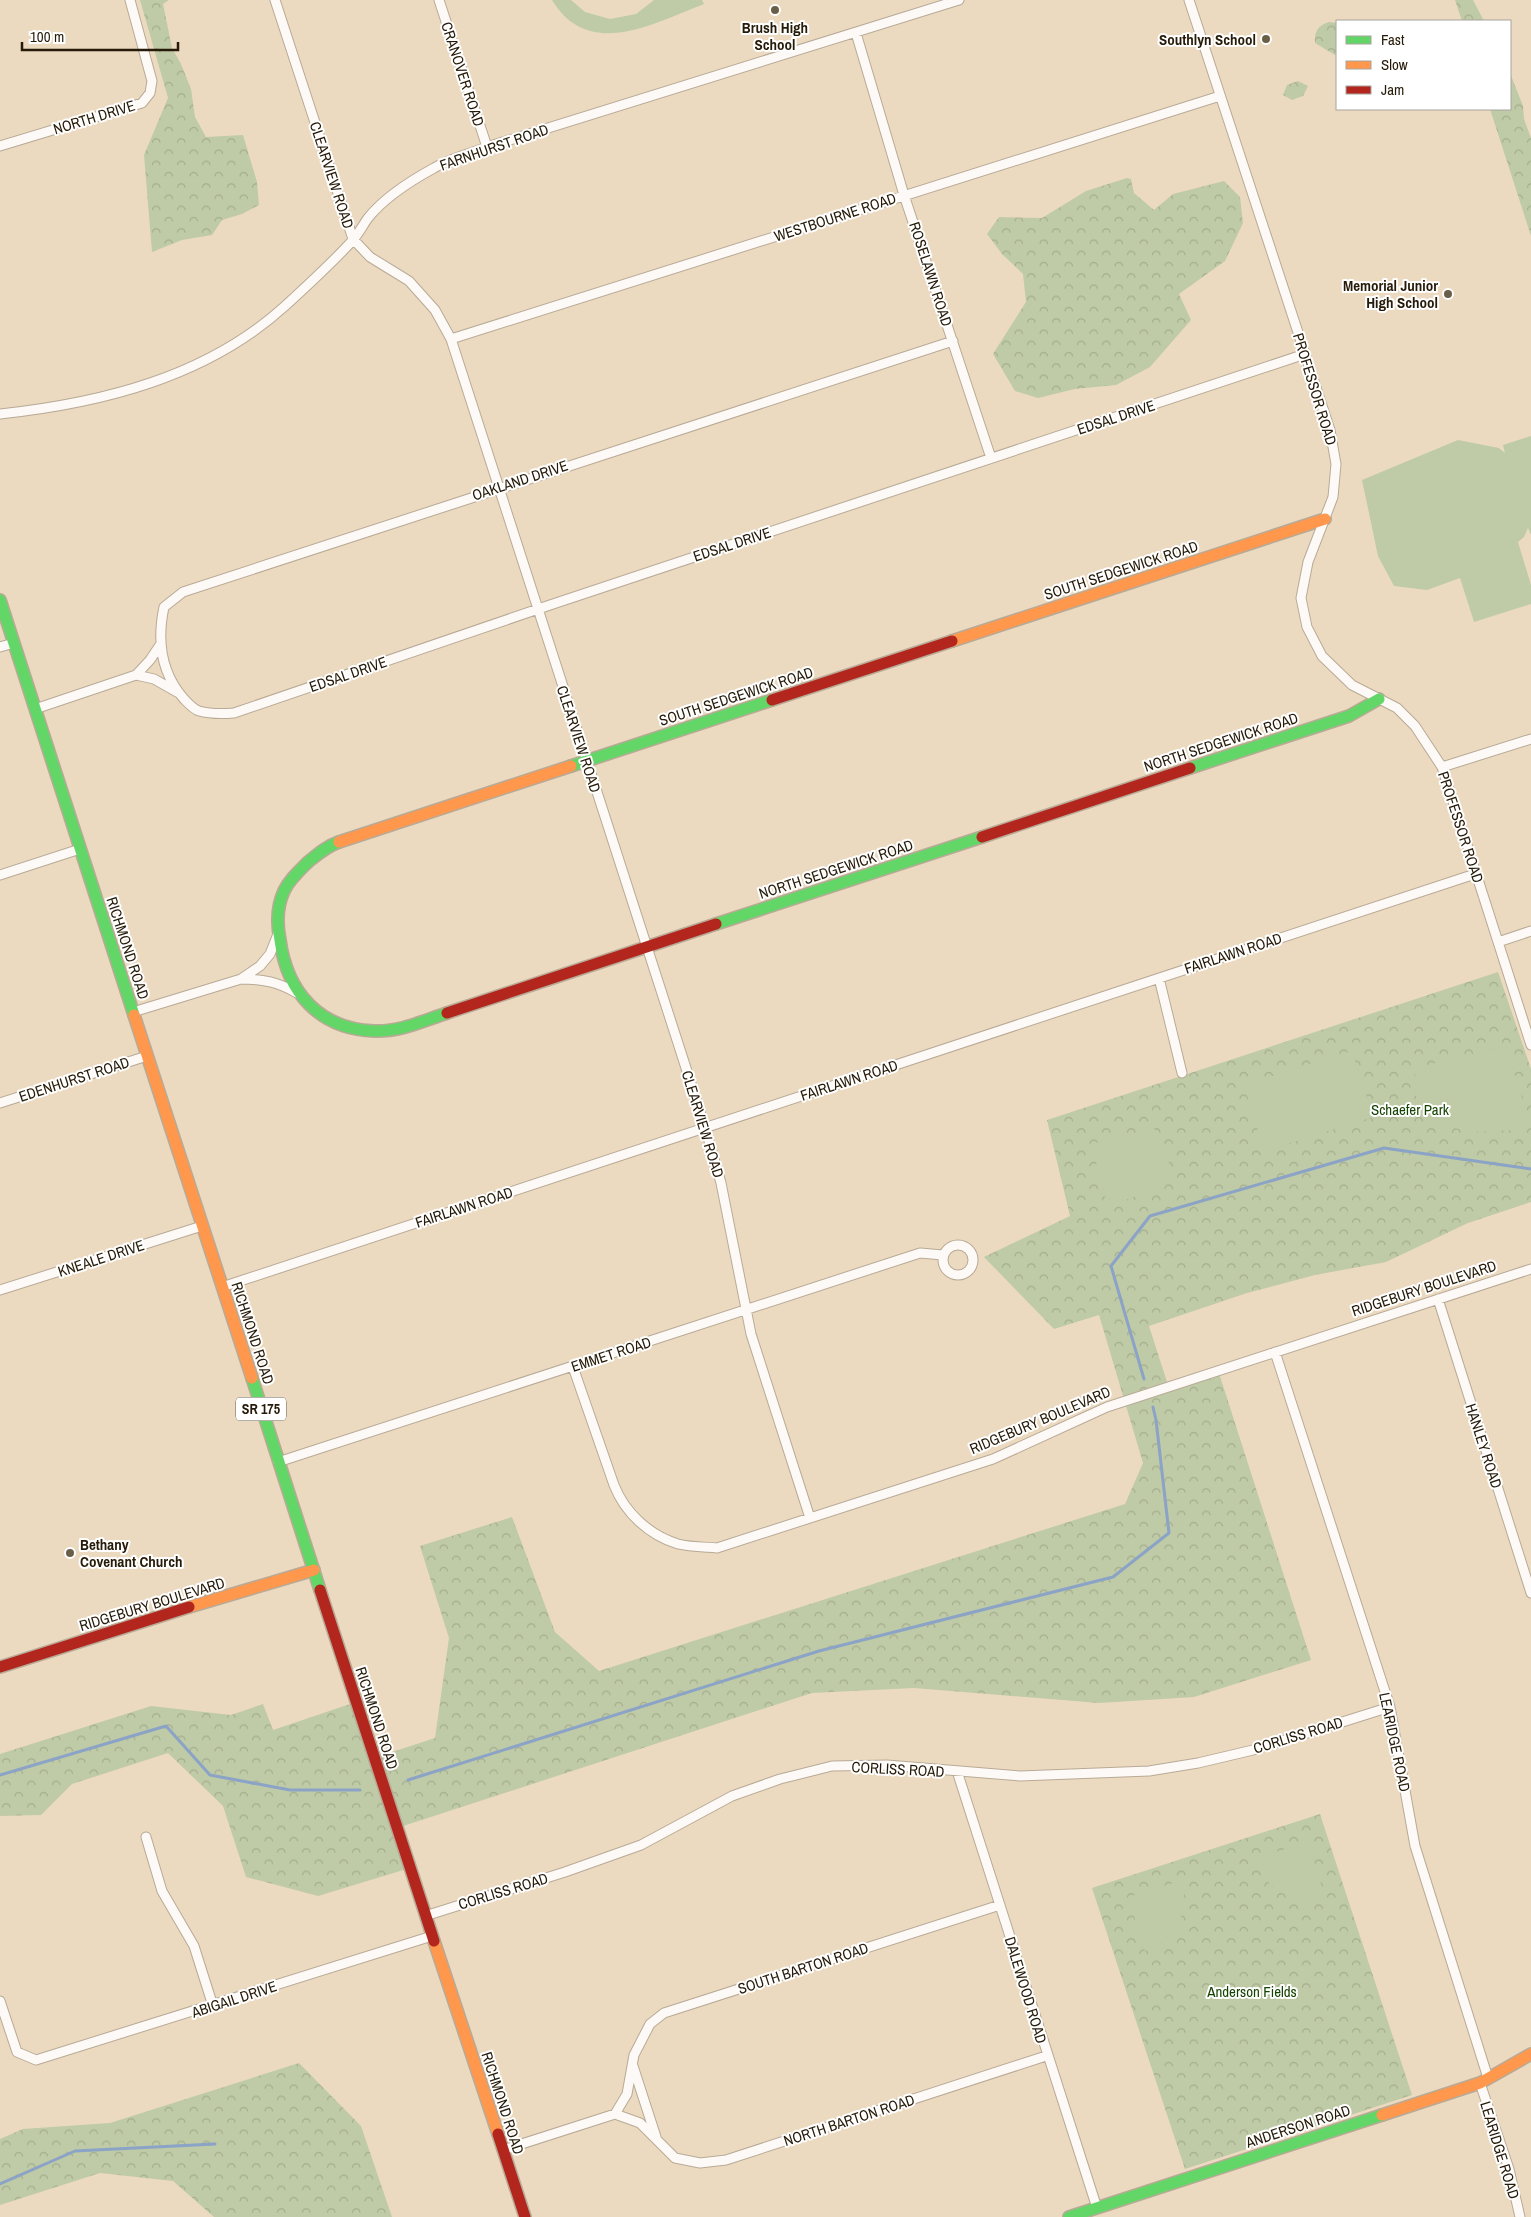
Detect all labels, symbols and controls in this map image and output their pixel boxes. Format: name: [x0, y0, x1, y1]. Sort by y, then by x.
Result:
marker: Brush High School: [769, 4, 781, 16]
place label: Brush High School: [742, 17, 808, 55]
street label: CRANOVER ROAD: [436, 19, 490, 129]
scale bar: [22, 20, 179, 52]
legend: [1336, 20, 1511, 110]
text: 100 m: [30, 26, 64, 47]
place label: Southlyn School: [1159, 29, 1256, 50]
text: Fast: [1381, 29, 1405, 50]
marker: Southlyn School: [1260, 33, 1272, 45]
text: Slow: [1381, 54, 1408, 75]
text: Jam: [1381, 79, 1404, 100]
street label: NORTH DRIVE: [51, 95, 137, 139]
street label: FARNHURST ROAD: [437, 118, 551, 175]
street label: CLEARVIEW ROAD: [305, 119, 359, 231]
street label: WESTBOURNE ROAD: [771, 187, 899, 247]
street label: ROSELAWN ROAD: [904, 219, 958, 329]
place label: Memorial Junior High School: [1343, 275, 1438, 313]
marker: Memorial Junior High School: [1442, 288, 1454, 300]
street label: PROFESSOR ROAD: [1288, 330, 1342, 448]
street label: EDSAL DRIVE: [1074, 395, 1158, 439]
street label: OAKLAND DRIVE: [469, 455, 571, 505]
street label: EDSAL DRIVE: [690, 522, 774, 566]
street label: SOUTH SEDGEWICK ROAD: [1041, 535, 1201, 605]
street label: EDSAL DRIVE: [306, 651, 390, 697]
street label: SOUTH SEDGEWICK ROAD: [656, 661, 816, 731]
street label: CLEARVIEW ROAD: [552, 683, 606, 795]
street label: NORTH SEDGEWICK ROAD: [1141, 707, 1301, 777]
street label: PROFESSOR ROAD: [1433, 768, 1489, 886]
street label: NORTH SEDGEWICK ROAD: [756, 834, 916, 904]
street label: RICHMOND ROAD: [102, 894, 154, 1002]
street label: FAIRLAWN ROAD: [1182, 927, 1285, 979]
street label: EDENHURST ROAD: [16, 1051, 132, 1107]
street label: FAIRLAWN ROAD: [798, 1054, 901, 1106]
street label: CLEARVIEW ROAD: [677, 1068, 729, 1180]
park label: Schaefer Park: [1371, 1099, 1450, 1120]
street label: FAIRLAWN ROAD: [413, 1181, 516, 1233]
street label: KNEALE DRIVE: [55, 1234, 147, 1282]
street label: RIDGEBURY BOULEVARD: [1349, 1255, 1499, 1321]
street label: RICHMOND ROAD: [227, 1279, 279, 1387]
street label: EMMET ROAD: [568, 1331, 654, 1377]
street label: RIDGEBURY BOULEVARD: [966, 1381, 1114, 1459]
road number: SR 175: [236, 1398, 286, 1420]
street label: HANLEY ROAD: [1460, 1401, 1508, 1491]
place label: Bethany Covenant Church: [80, 1534, 183, 1572]
marker: Bethany Covenant Church: [64, 1547, 76, 1559]
street label: RIDGEBURY BOULEVARD: [77, 1572, 227, 1636]
street label: RICHMOND ROAD: [351, 1664, 403, 1772]
street label: LEARIDGE ROAD: [1374, 1690, 1416, 1794]
street label: CORLISS ROAD: [1250, 1711, 1346, 1759]
street label: CORLISS ROAD: [851, 1756, 945, 1782]
street label: CORLISS ROAD: [455, 1867, 551, 1915]
street label: DALEWOOD ROAD: [1000, 1934, 1052, 2046]
street label: SOUTH BARTON ROAD: [735, 1937, 871, 1999]
street label: ABIGAIL DRIVE: [188, 1975, 279, 2023]
park label: Anderson Fields: [1206, 1981, 1297, 2002]
street label: RICHMOND ROAD: [477, 2049, 529, 2157]
street label: NORTH BARTON ROAD: [781, 2089, 917, 2151]
street label: ANDERSON ROAD: [1242, 2099, 1353, 2153]
street label: LEARIDGE ROAD: [1475, 2099, 1525, 2202]

